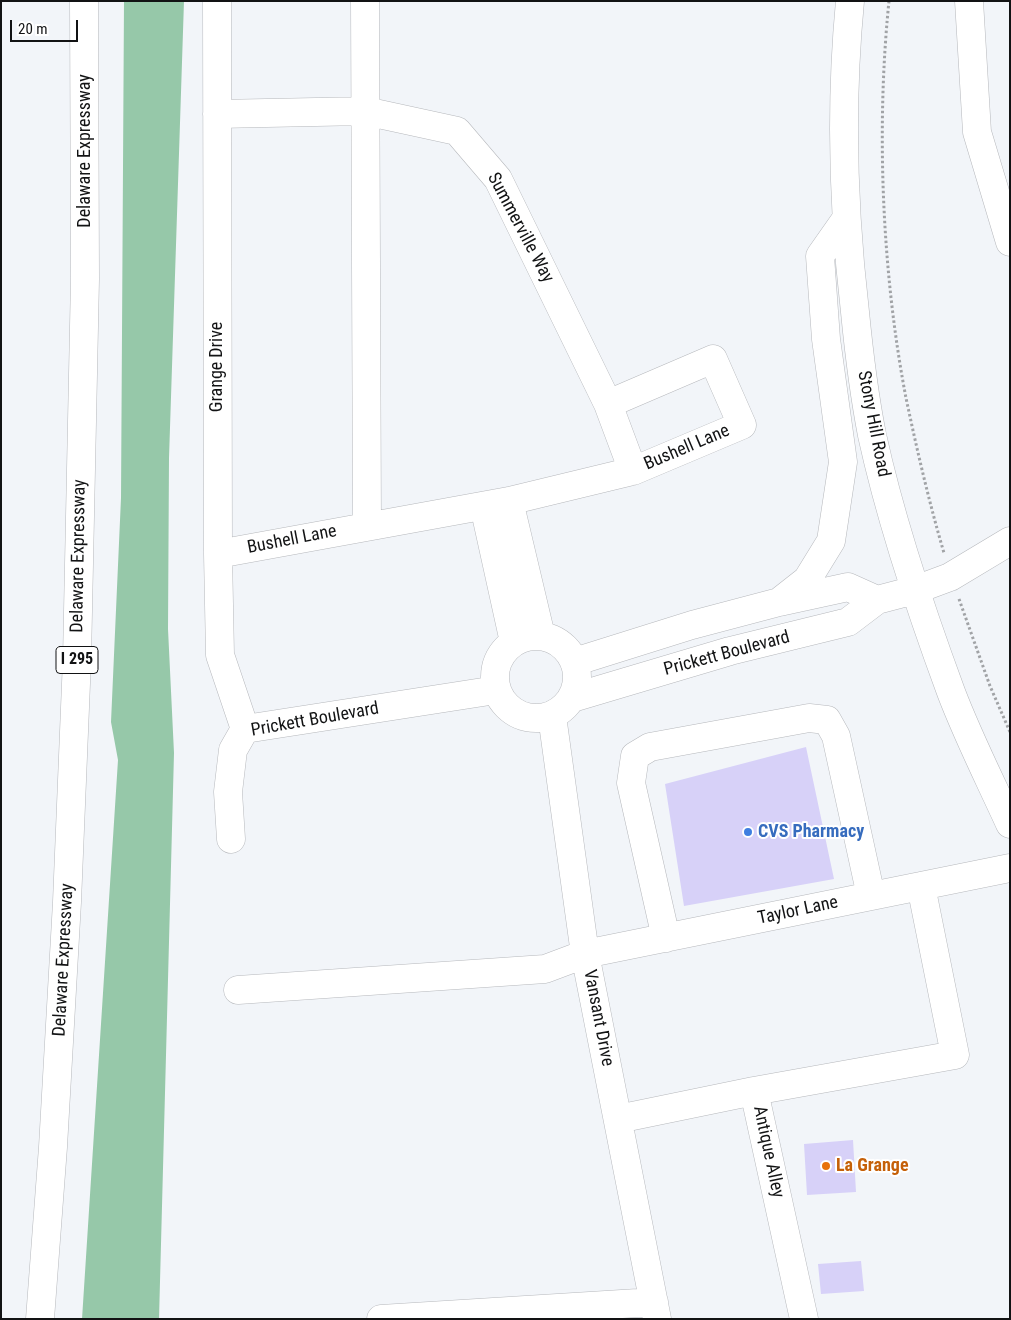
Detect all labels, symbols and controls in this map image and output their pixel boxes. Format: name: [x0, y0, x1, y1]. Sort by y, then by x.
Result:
scale bar: [12, 10, 80, 42]
text: 20 m: [18, 20, 48, 38]
street label: Delaware Expressway: [74, 74, 96, 228]
street label: Summerville Way: [482, 169, 558, 287]
street label: Grange Drive: [206, 322, 228, 412]
street label: Stony Hill Road: [852, 369, 894, 479]
street label: Bushell Lane: [641, 420, 733, 476]
street label: Delaware Expressway: [67, 479, 91, 633]
street label: Bushell Lane: [245, 521, 339, 559]
street label: Prickett Boulevard: [662, 627, 792, 681]
road number: I 295: [56, 646, 98, 674]
street label: Prickett Boulevard: [249, 698, 381, 742]
place label: CVS Pharmacy: [758, 821, 864, 843]
marker: CVS Pharmacy: [742, 826, 754, 838]
street label: Delaware Expressway: [49, 883, 79, 1037]
street label: Taylor Lane: [756, 892, 840, 930]
street label: Vansant Drive: [578, 968, 618, 1068]
street label: Antique Alley: [748, 1104, 788, 1200]
place label: La Grange: [836, 1155, 908, 1177]
marker: La Grange: [820, 1160, 832, 1172]

